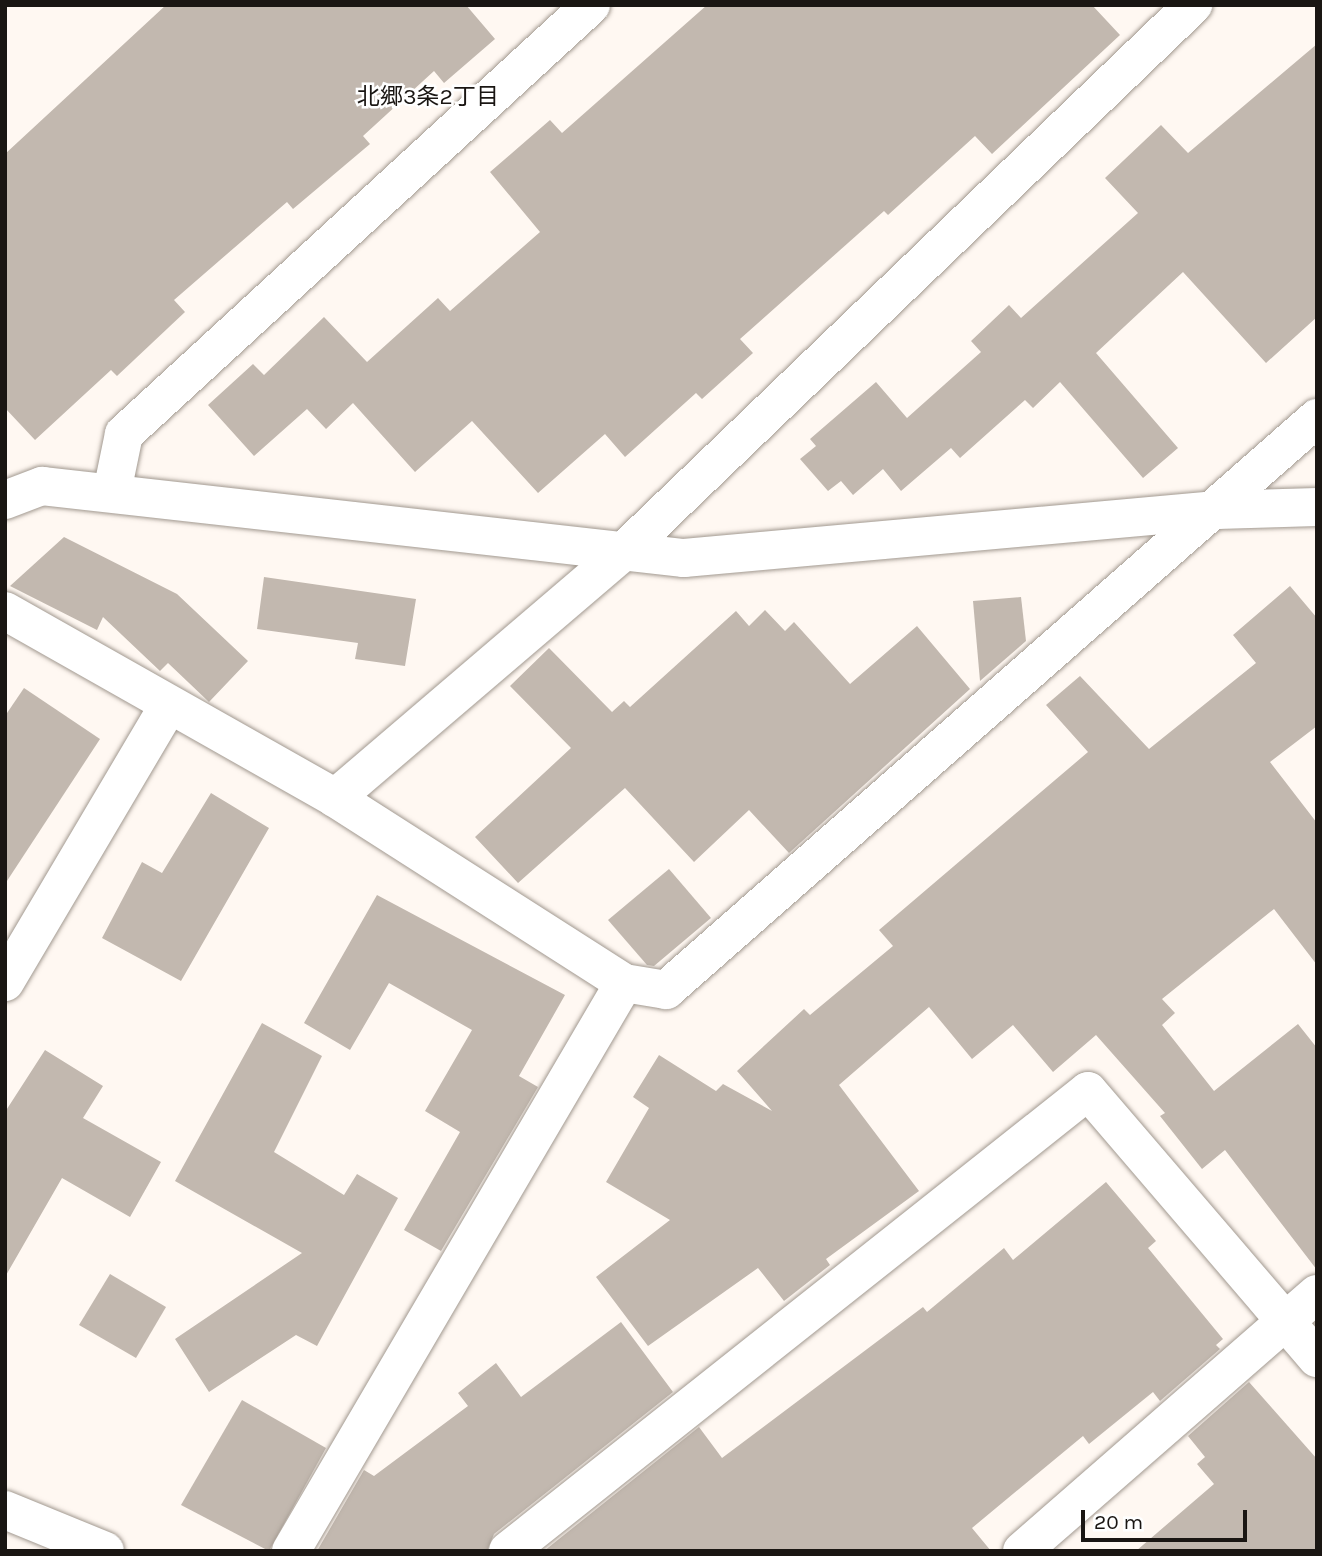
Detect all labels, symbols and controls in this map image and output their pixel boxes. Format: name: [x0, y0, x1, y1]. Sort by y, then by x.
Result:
district label: 北郷3条2丁目: [357, 83, 499, 111]
scale bar: [1084, 1496, 1250, 1540]
text: 20 m: [1094, 1510, 1143, 1534]

